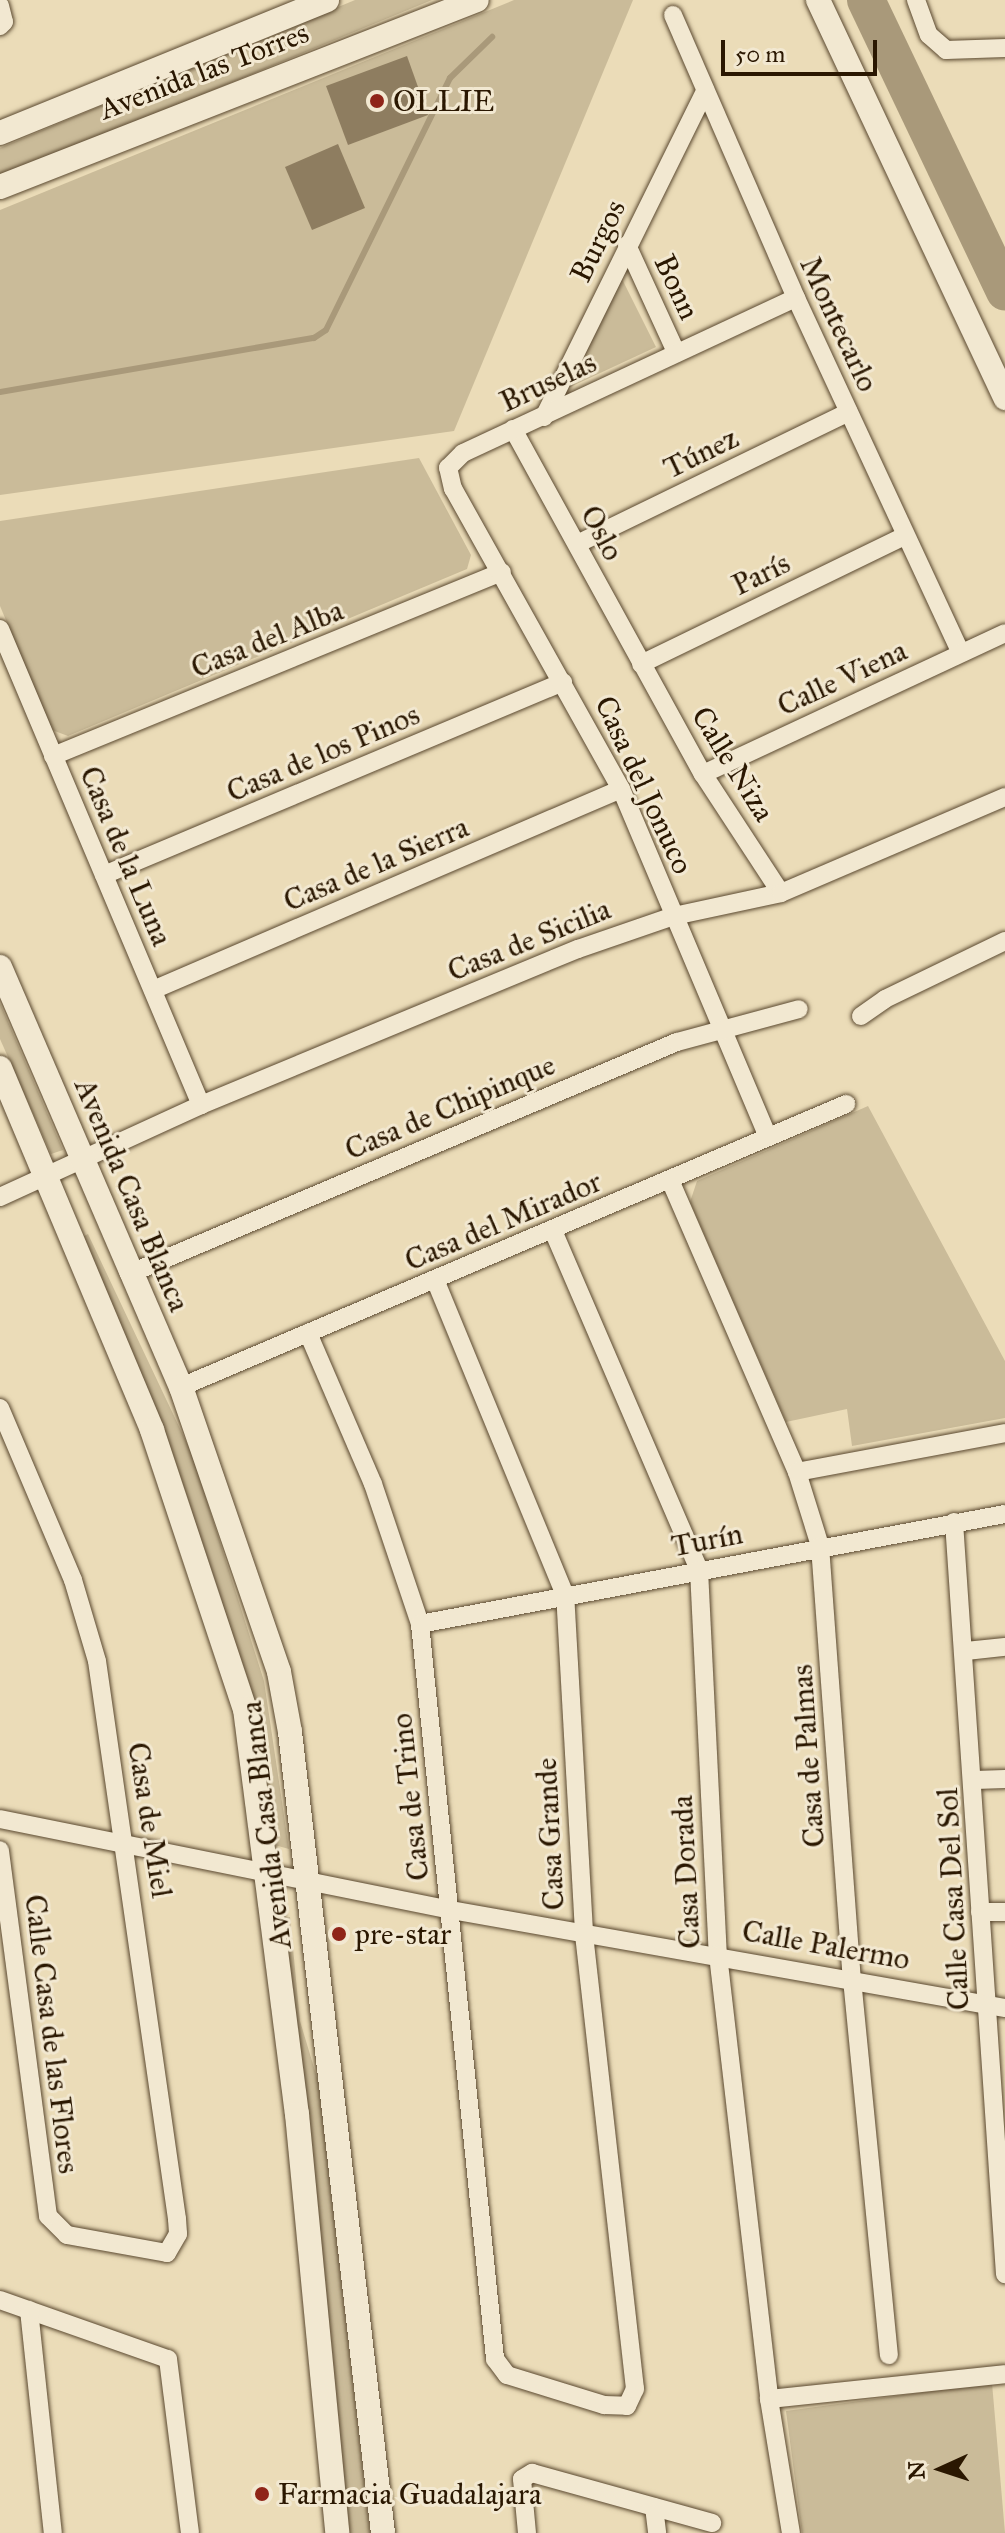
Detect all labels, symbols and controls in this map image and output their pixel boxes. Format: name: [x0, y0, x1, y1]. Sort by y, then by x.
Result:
street label: Avenida las Torres: [94, 15, 314, 127]
scale bar: [725, 24, 881, 74]
text: 50 m: [735, 39, 785, 69]
place label: OLLIE: [393, 83, 494, 119]
marker: OLLIE: [368, 92, 386, 110]
street label: Burgos: [563, 194, 633, 288]
street label: Bonn: [646, 249, 708, 325]
street label: Montecarlo: [792, 251, 886, 397]
street label: Bruselas: [494, 344, 602, 420]
street label: Túnez: [658, 420, 744, 486]
street label: Oslo: [573, 499, 631, 567]
street label: París: [726, 545, 796, 603]
street label: Casa del Alba: [186, 592, 348, 686]
street label: Calle Viena: [772, 632, 912, 724]
street label: Casa del Jonuco: [587, 690, 701, 880]
street label: Casa de los Pinos: [221, 696, 425, 810]
street label: Calle Niza: [684, 700, 782, 828]
street label: Casa de la Luna: [72, 761, 180, 951]
street label: Casa de la Sierra: [278, 809, 474, 919]
street label: Casa de Sicilia: [442, 891, 616, 989]
street label: Casa de Chipinque: [339, 1047, 561, 1167]
street label: Avenida Casa Blanca: [67, 1073, 197, 1317]
street label: Casa del Mirador: [399, 1163, 607, 1279]
street label: Turín: [668, 1515, 746, 1565]
street label: Casa de Palmas: [784, 1663, 832, 1849]
street label: Avenida Casa Blanca: [233, 1699, 299, 1951]
street label: Casa de Trino: [383, 1712, 437, 1882]
street label: Casa de Miel: [120, 1740, 180, 1900]
street label: Casa Grande: [528, 1757, 572, 1911]
street label: Calle Casa Del Sol: [929, 1787, 977, 2011]
street label: Casa Dorada: [664, 1794, 708, 1950]
street label: Calle Casa de las Flores: [17, 1892, 87, 2176]
street label: Calle Palermo: [739, 1913, 913, 1977]
place label: pre-star: [355, 1916, 451, 1952]
marker: pre-star: [330, 1925, 348, 1943]
north arrow: [901, 2429, 981, 2509]
text: N: [903, 2460, 931, 2480]
place label: Farmacia Guadalajara: [278, 2476, 542, 2512]
marker: Farmacia Guadalajara: [253, 2485, 271, 2503]

